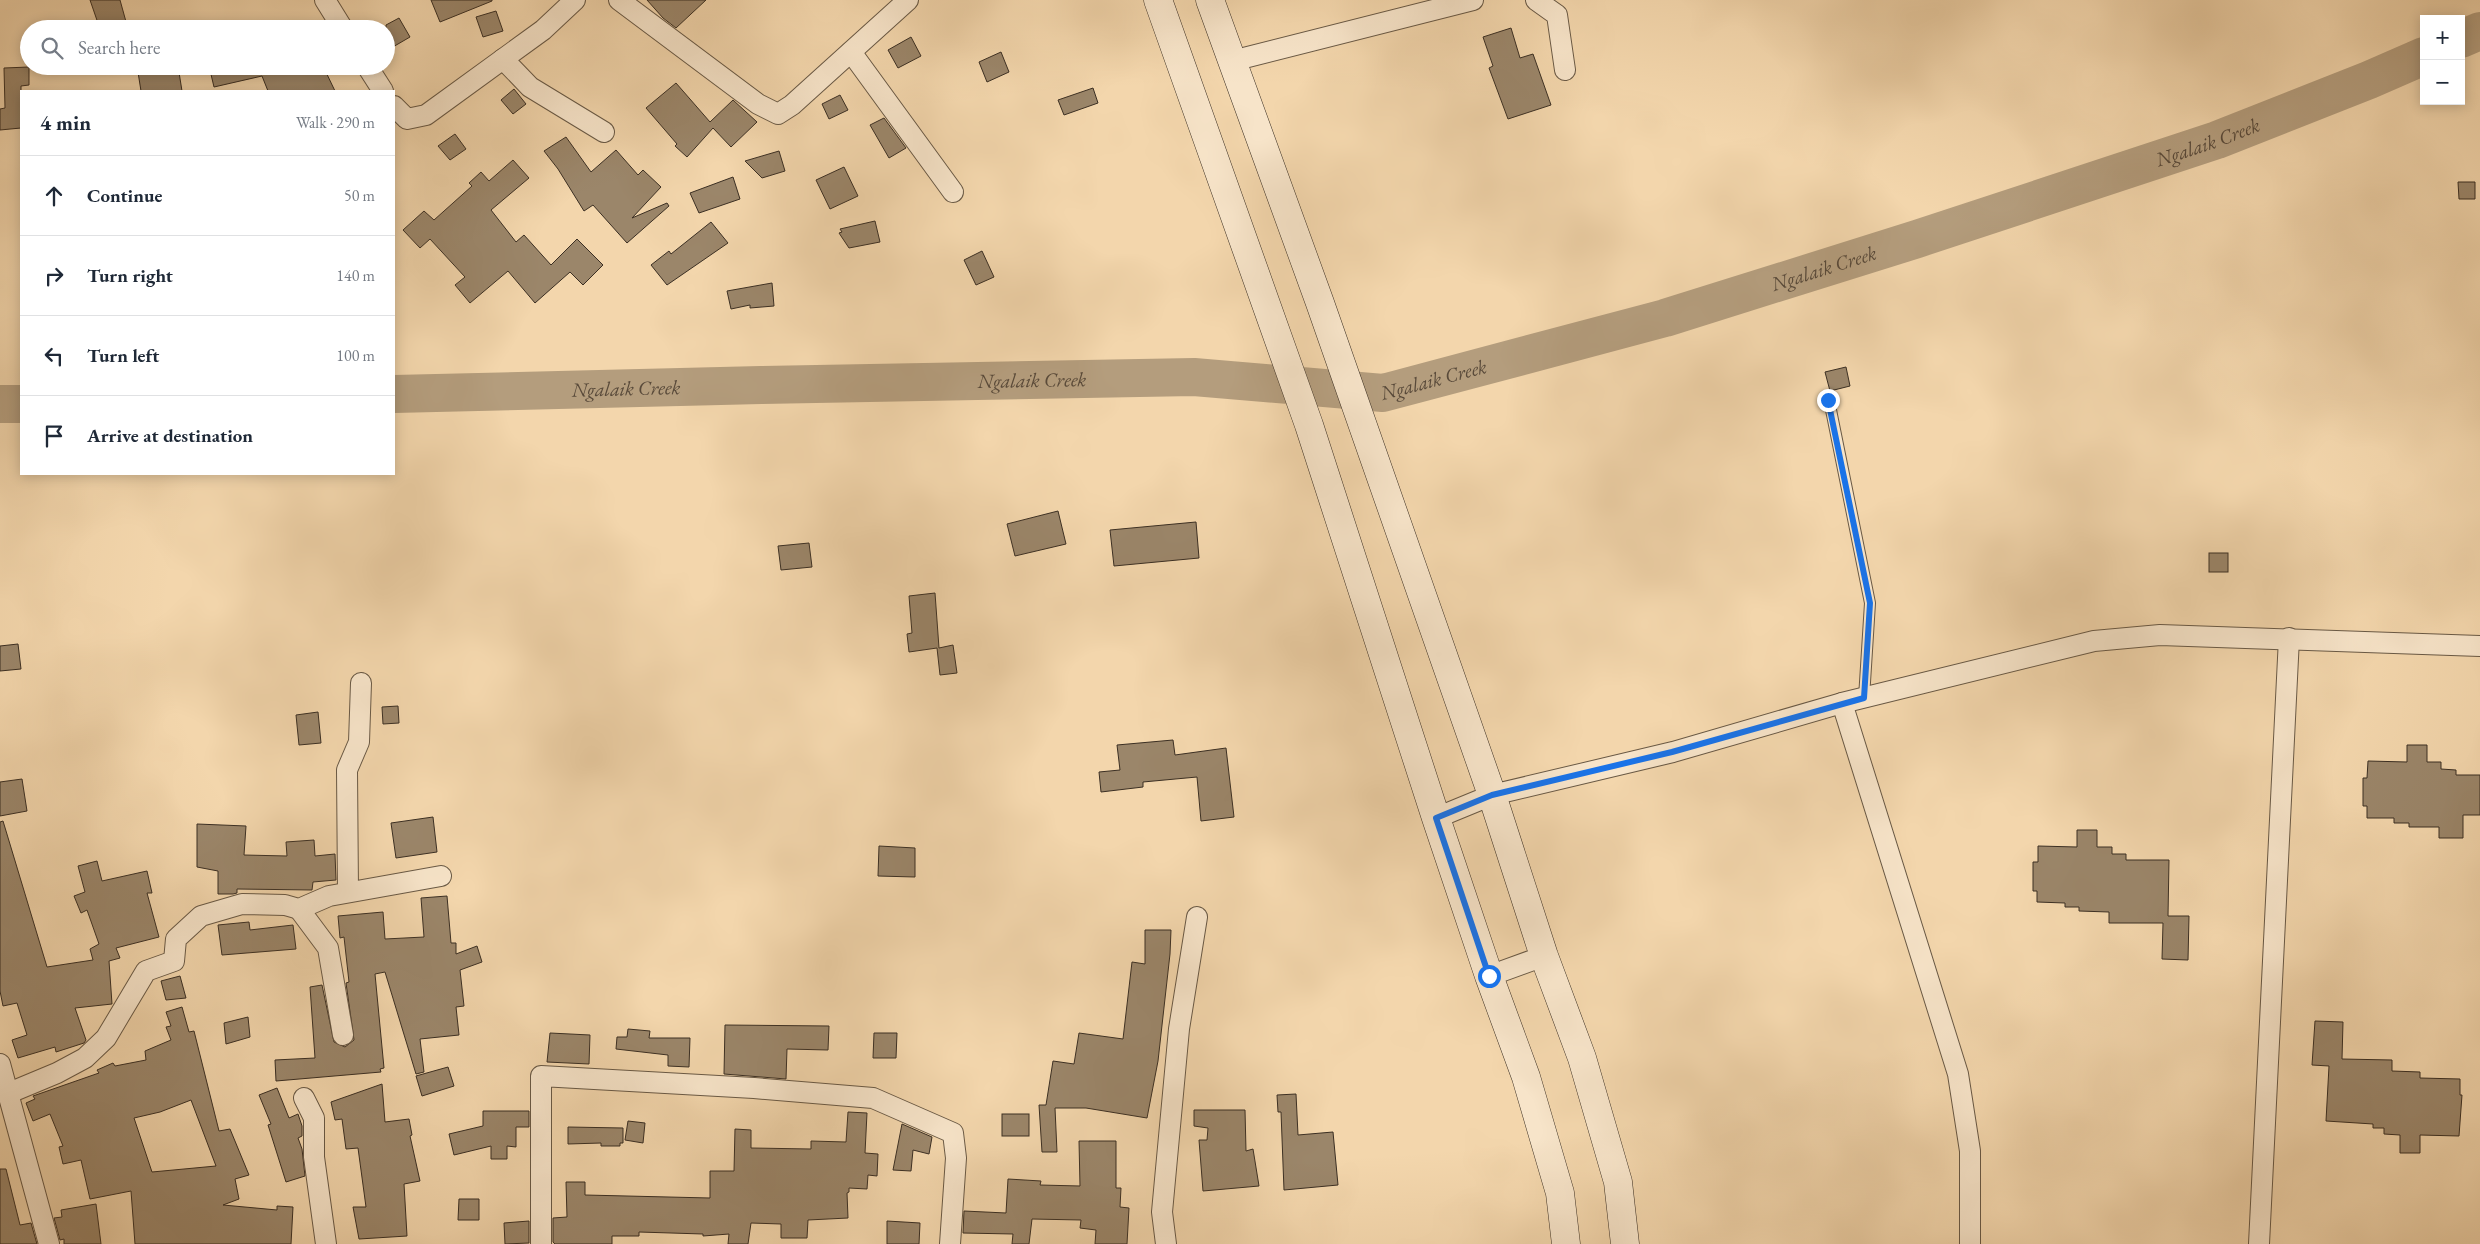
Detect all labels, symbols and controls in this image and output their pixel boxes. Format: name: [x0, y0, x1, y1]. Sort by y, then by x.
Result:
map controls: [2420, 15, 2465, 105]
button: +: [2420, 15, 2465, 60]
search box: [20, 20, 395, 75]
icon: search: [38, 34, 66, 62]
text: Search here: [78, 35, 160, 60]
button: −: [2420, 60, 2465, 105]
text: 4 min: [40, 109, 91, 136]
water label: Ngalaik Creek: [2151, 111, 2263, 173]
text: Walk · 290 m: [296, 112, 375, 133]
icon: ahead: [40, 182, 68, 210]
text: Continue: [87, 183, 162, 208]
text: 50 m: [344, 185, 375, 206]
water label: Ngalaik Creek: [1767, 240, 1880, 297]
icon: right: [40, 262, 68, 290]
text: Turn right: [87, 263, 173, 288]
text: 140 m: [336, 265, 375, 286]
icon: left: [40, 342, 68, 370]
text: Turn left: [87, 343, 159, 368]
text: 100 m: [336, 345, 375, 366]
water label: Ngalaik Creek: [1376, 353, 1489, 406]
water label: Ngalaik Creek: [976, 366, 1087, 394]
water label: Ngalaik Creek: [570, 374, 681, 403]
route end: [1817, 389, 1840, 412]
icon: arrive: [40, 422, 68, 450]
text: Arrive at destination: [87, 423, 253, 448]
route start: [1478, 965, 1501, 988]

